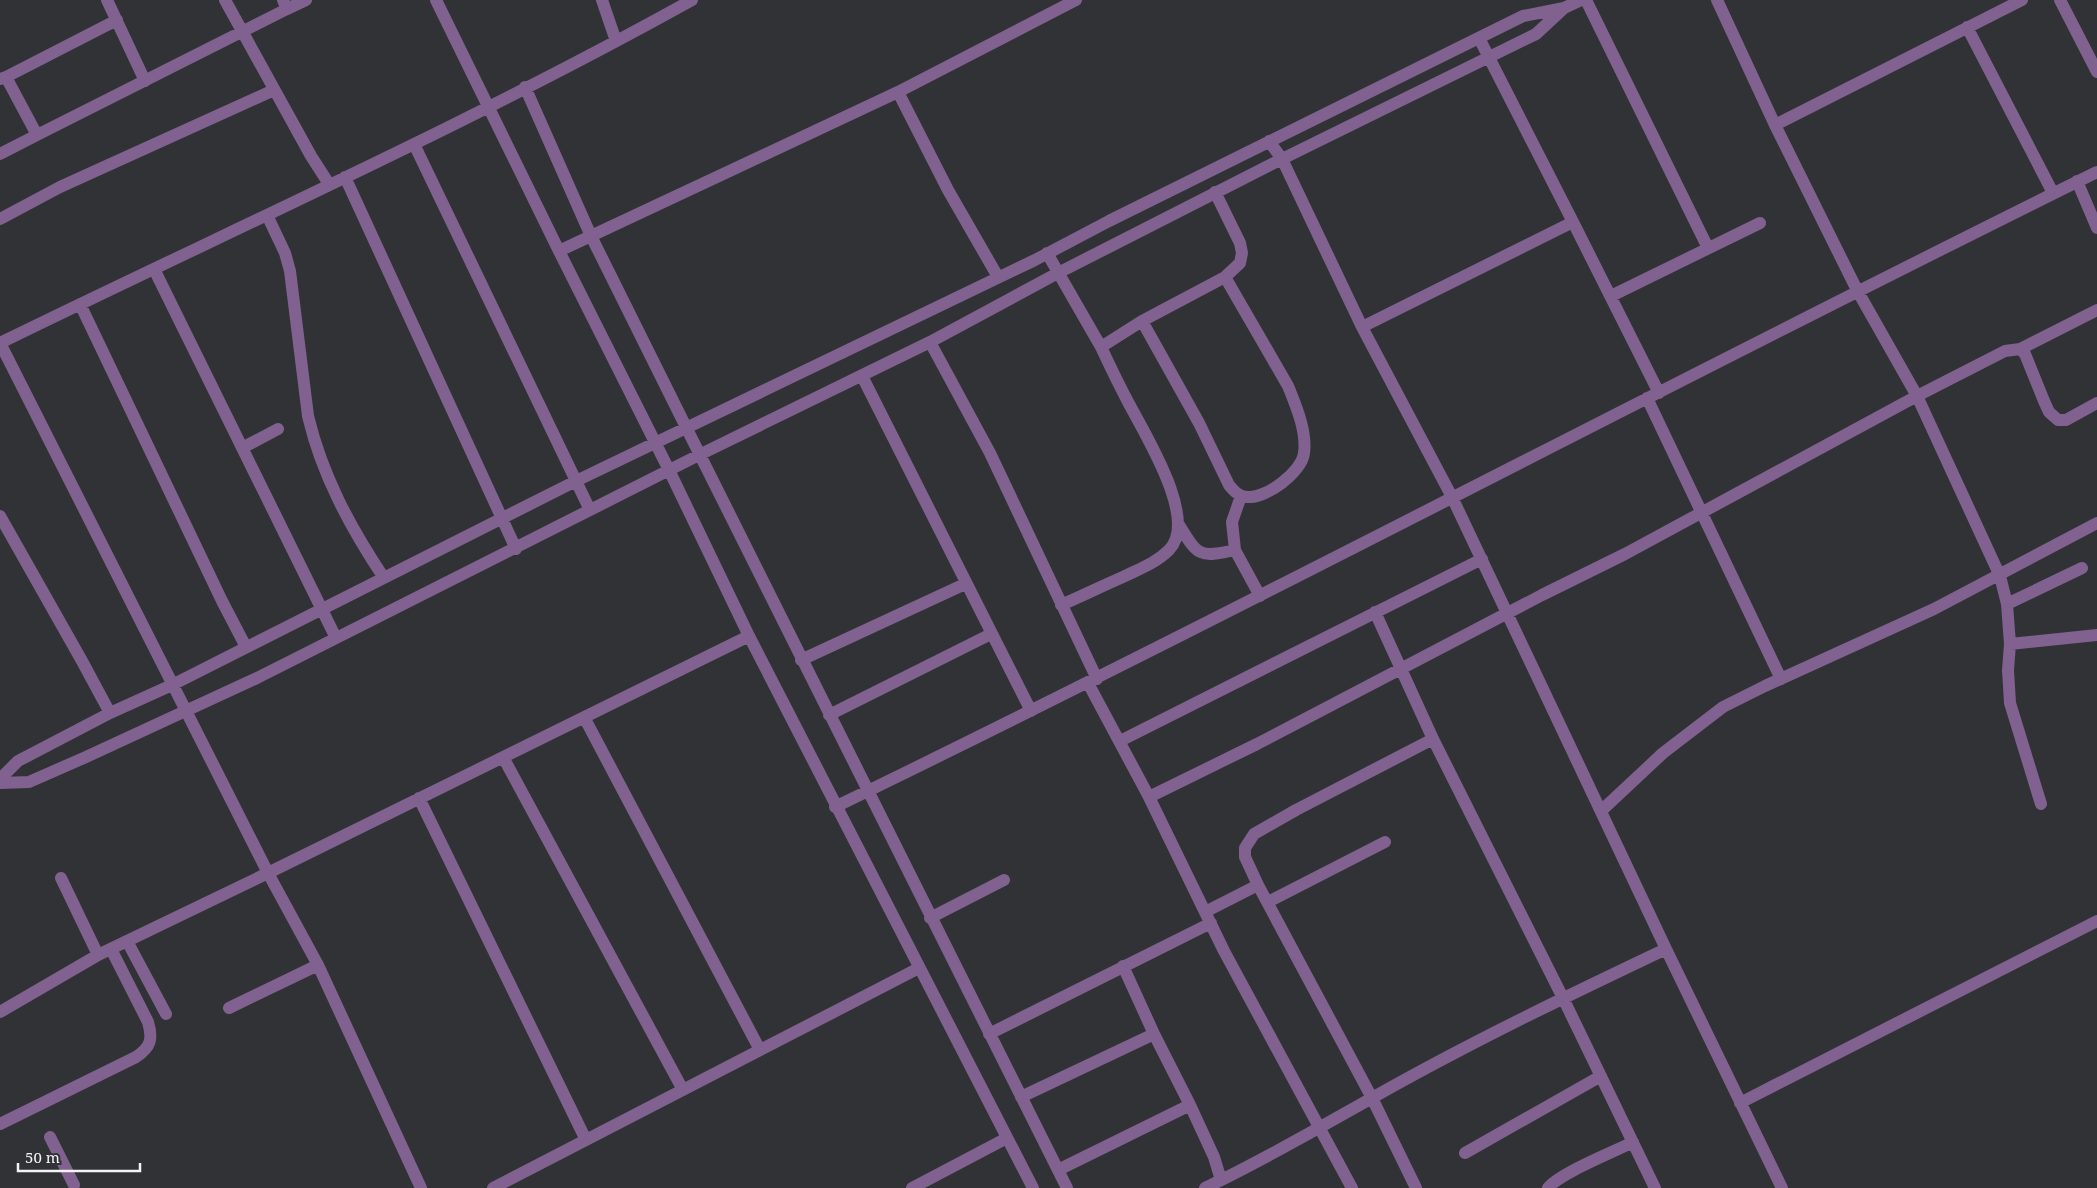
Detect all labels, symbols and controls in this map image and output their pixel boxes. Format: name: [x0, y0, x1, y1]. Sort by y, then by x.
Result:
scale bar: [18, 1140, 140, 1172]
text: 50 m: [25, 1147, 60, 1167]

